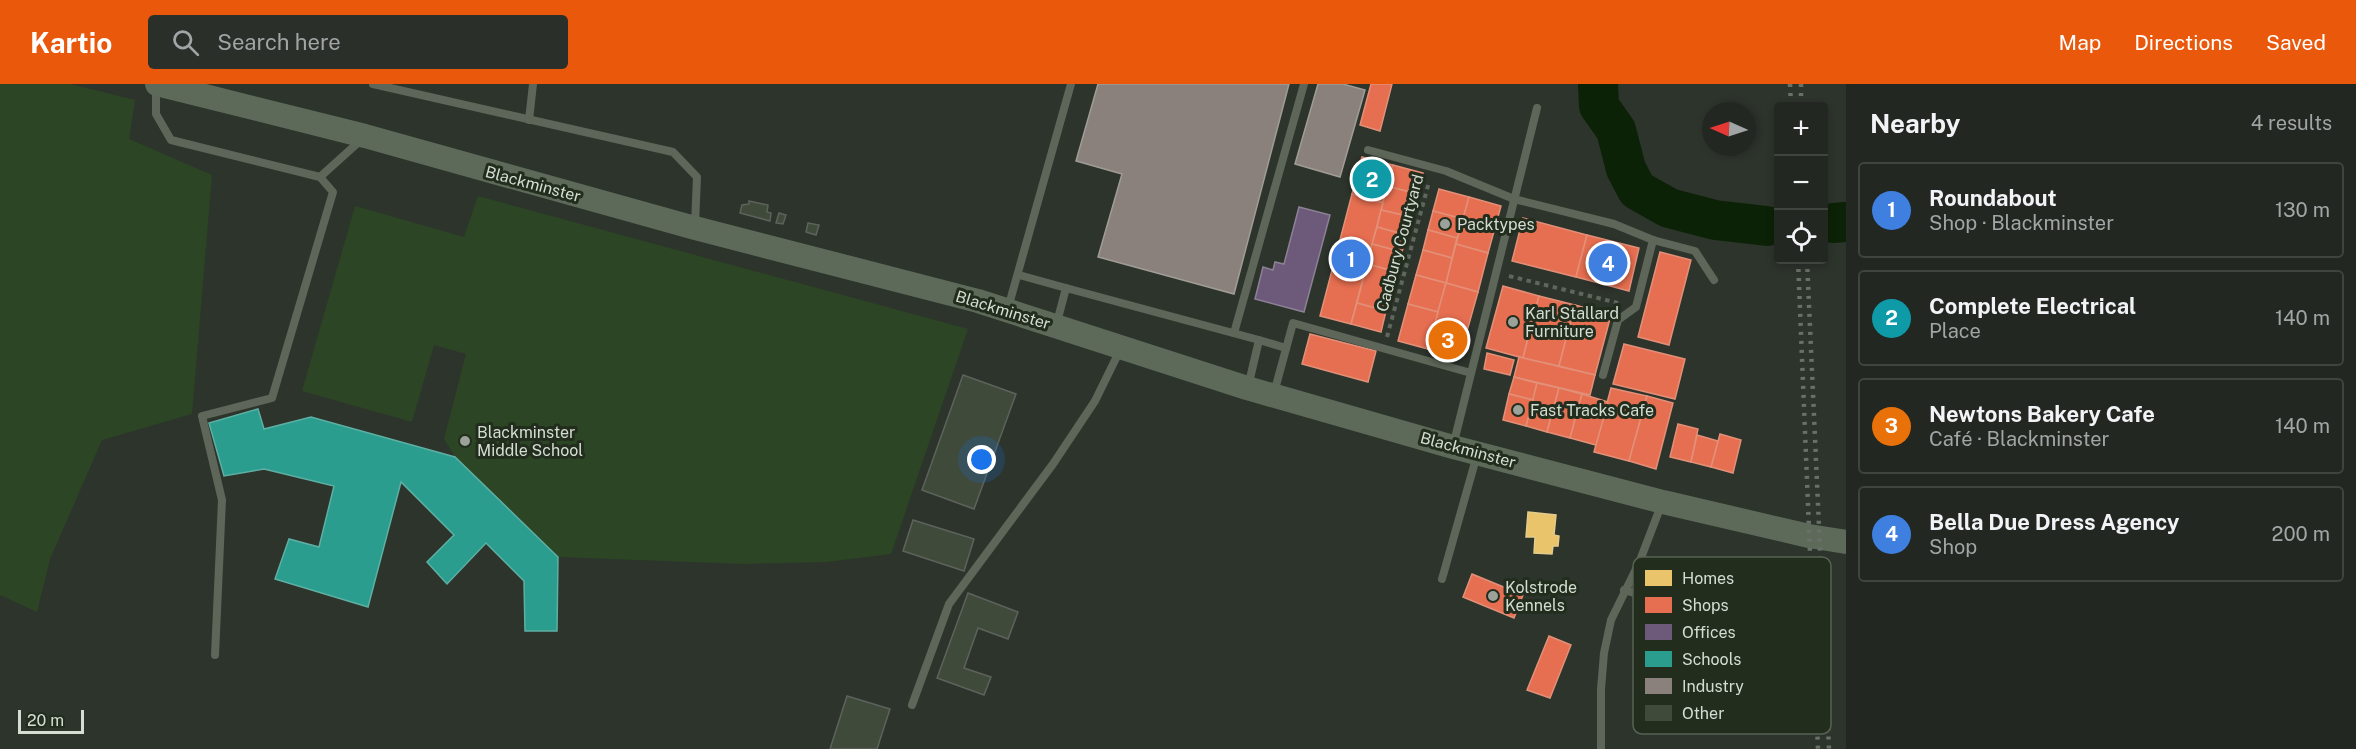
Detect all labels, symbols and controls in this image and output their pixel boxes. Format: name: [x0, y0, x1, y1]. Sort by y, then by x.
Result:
search box: [148, 15, 568, 69]
text: Kartio: [30, 26, 112, 59]
icon: search: [169, 26, 202, 59]
text: Search here: [217, 29, 341, 55]
text: Map: [2059, 30, 2101, 55]
text: Directions: [2134, 30, 2233, 55]
text: Saved: [2266, 30, 2326, 55]
north arrow: [1702, 102, 1756, 156]
map controls: [1774, 102, 1828, 264]
button: +: [1774, 102, 1828, 156]
text: Nearby: [1870, 108, 1960, 139]
text: 4 results: [2251, 111, 2332, 135]
pin: 2: [1352, 156, 1392, 202]
button: −: [1774, 156, 1828, 210]
street label: Blackminster: [483, 162, 583, 206]
street label: Cadbury Courtyard: [1372, 172, 1428, 314]
text: Roundabout: [1929, 185, 2057, 211]
text: 1: [1887, 198, 1896, 222]
text: 130 m: [2275, 198, 2330, 222]
button: locate: [1774, 210, 1828, 264]
text: Shop · Blackminster: [1929, 211, 2114, 235]
place label: Packtypes: [1457, 215, 1535, 234]
marker: Packtypes: [1438, 217, 1452, 231]
pin: 1: [1332, 236, 1370, 282]
pin: 4: [1588, 240, 1628, 285]
street label: Blackminster: [953, 287, 1053, 333]
text: Complete Electrical: [1929, 293, 2136, 319]
place label: Karl Stallard Furniture: [1525, 304, 1619, 341]
text: 2: [1885, 306, 1898, 330]
text: 140 m: [2275, 306, 2330, 330]
marker: Karl Stallard Furniture: [1506, 315, 1520, 329]
pin: 3: [1428, 318, 1468, 362]
text: Place: [1929, 319, 1981, 343]
place label: Fast Tracks Cafe: [1530, 401, 1654, 420]
text: Newtons Bakery Cafe: [1929, 401, 2155, 427]
marker: Fast Tracks Cafe: [1511, 403, 1525, 417]
text: 3: [1885, 414, 1898, 438]
text: 140 m: [2275, 414, 2330, 438]
place label: Blackminster Middle School: [477, 423, 583, 460]
text: Café · Blackminster: [1929, 427, 2109, 451]
street label: Blackminster: [1418, 428, 1518, 472]
marker: Blackminster Middle School: [458, 434, 472, 448]
your location: [967, 445, 996, 474]
text: Bella Due Dress Agency: [1929, 509, 2179, 535]
text: 4: [1885, 522, 1898, 546]
text: 200 m: [2272, 522, 2330, 546]
text: Shop: [1929, 535, 1977, 559]
legend: [1633, 557, 1831, 734]
text: Homes: [1682, 569, 1734, 588]
place label: Kolstrode Kennels: [1505, 578, 1577, 615]
marker: Kolstrode Kennels: [1486, 589, 1500, 603]
text: Shops: [1682, 596, 1729, 615]
text: Offices: [1682, 623, 1736, 642]
text: Schools: [1682, 650, 1741, 669]
text: Industry: [1682, 677, 1744, 696]
text: Other: [1682, 704, 1724, 723]
scale bar: [18, 707, 84, 734]
text: 20 m: [27, 711, 64, 730]

